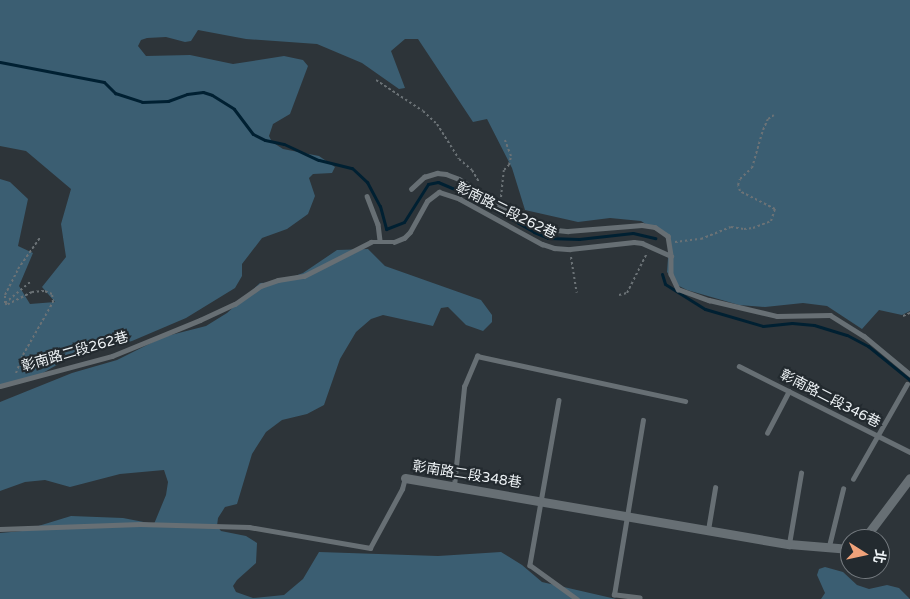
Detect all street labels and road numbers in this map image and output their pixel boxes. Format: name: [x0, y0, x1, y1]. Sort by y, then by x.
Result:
street label: 彰南路二段262巷: [453, 179, 559, 243]
street label: 彰南路二段262巷: [20, 329, 130, 375]
street label: 彰南路二段346巷: [777, 366, 883, 432]
street label: 彰南路二段348巷: [411, 458, 523, 492]

